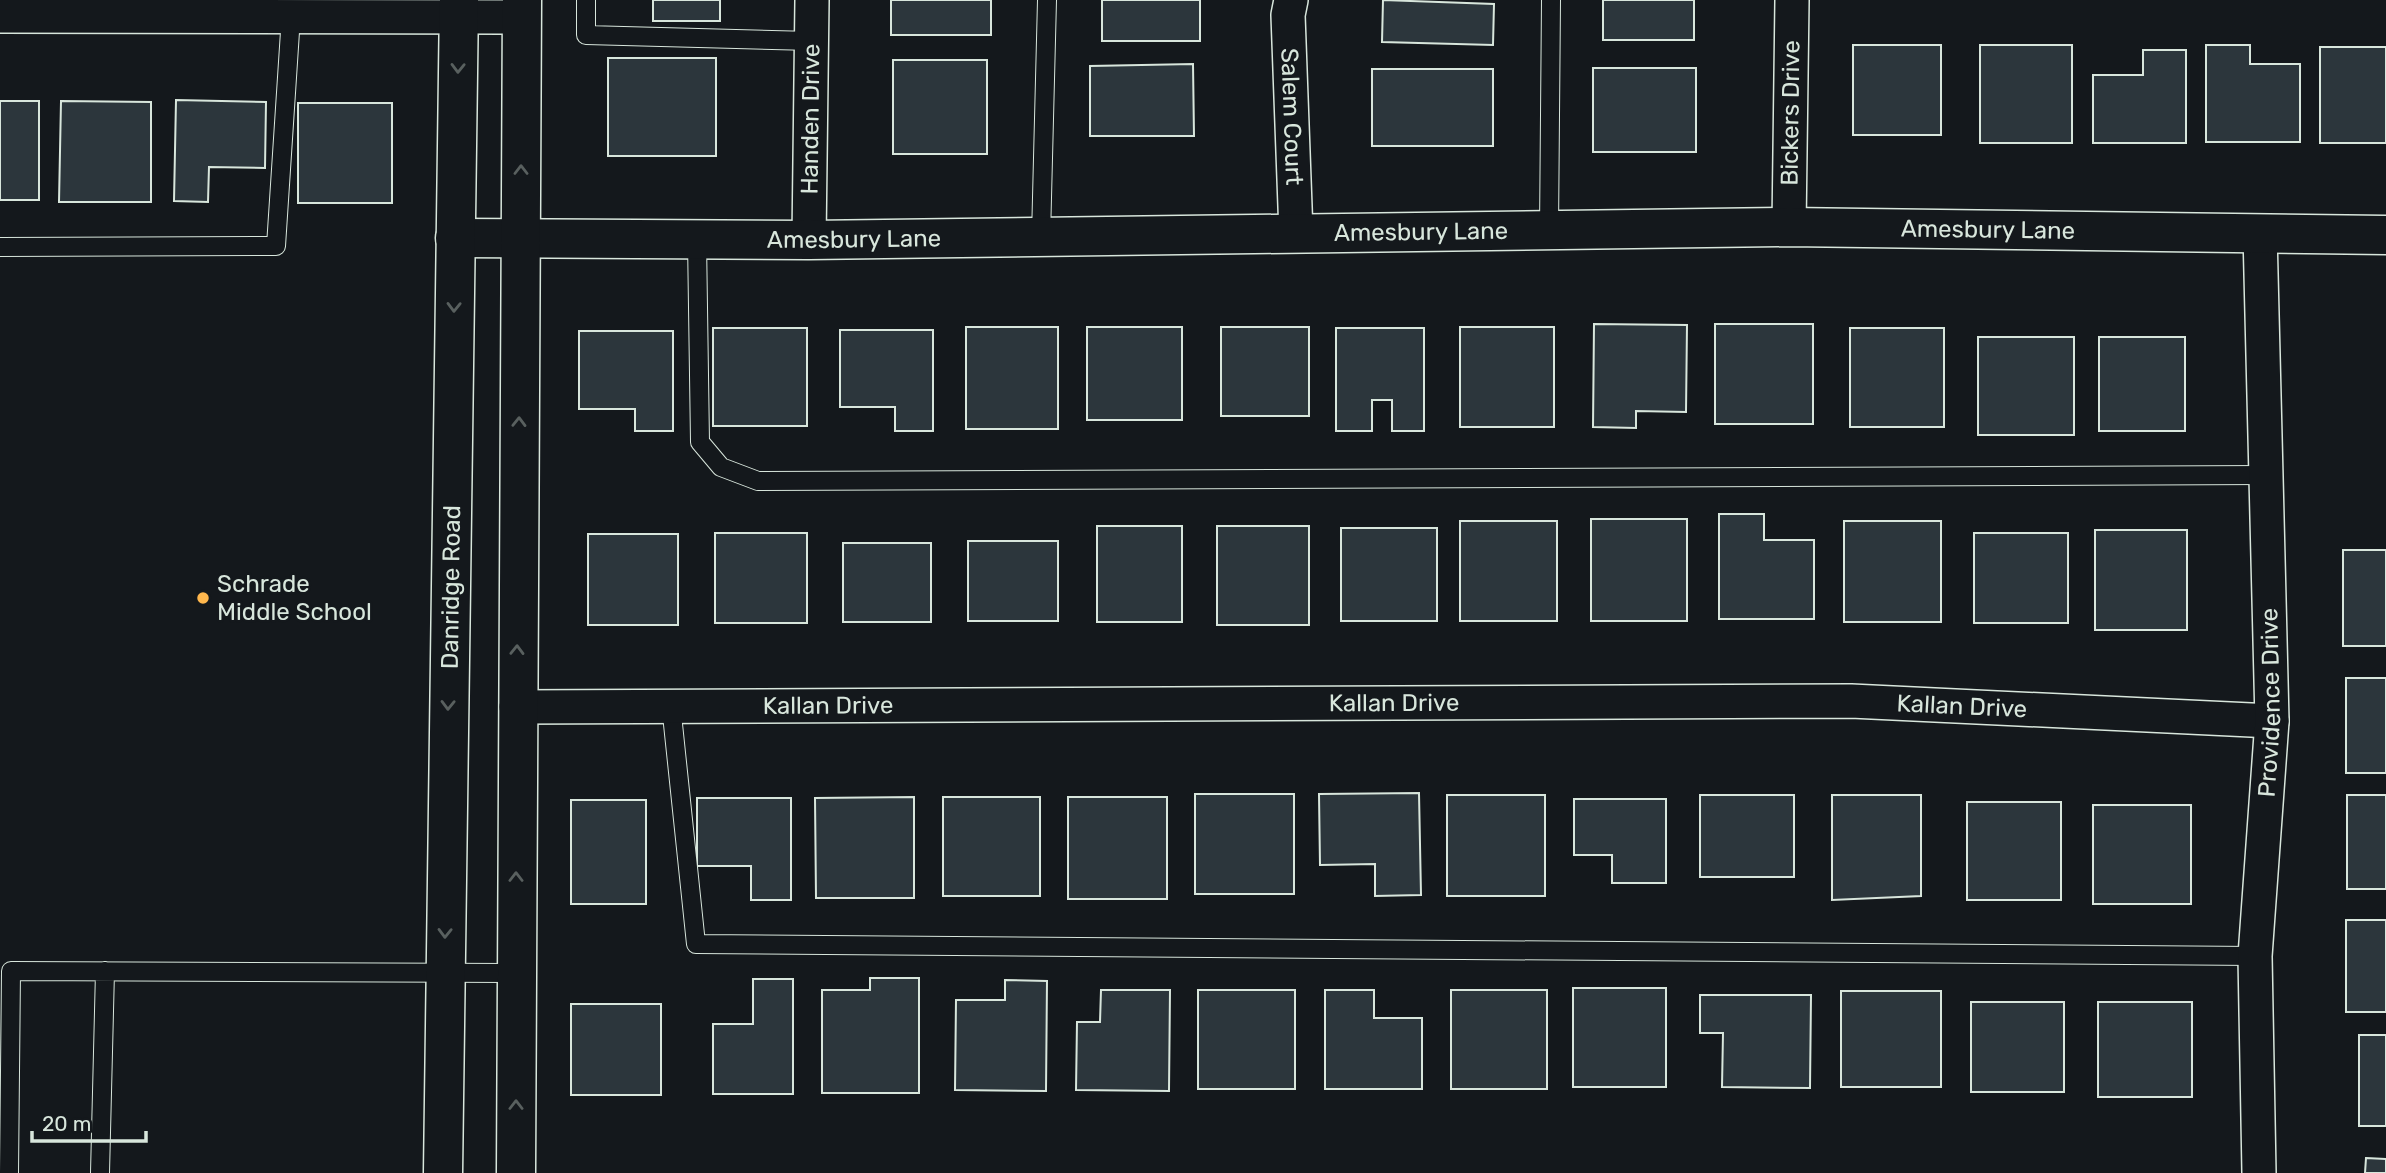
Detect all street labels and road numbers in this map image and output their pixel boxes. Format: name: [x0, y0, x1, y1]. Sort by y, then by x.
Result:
street label: Bickers Drive: [1776, 40, 1805, 186]
street label: Handen Drive: [796, 43, 825, 195]
street label: Salem Court: [1275, 47, 1308, 186]
street label: Amesbury Lane: [1901, 214, 2075, 245]
street label: Amesbury Lane: [1334, 217, 1508, 247]
street label: Amesbury Lane: [767, 224, 941, 254]
street label: Danridge Road: [436, 505, 466, 669]
street label: Providence Drive: [2253, 608, 2286, 798]
street label: Kallan Drive: [1329, 689, 1459, 717]
street label: Kallan Drive: [1896, 689, 2028, 723]
street label: Kallan Drive: [763, 691, 893, 720]

